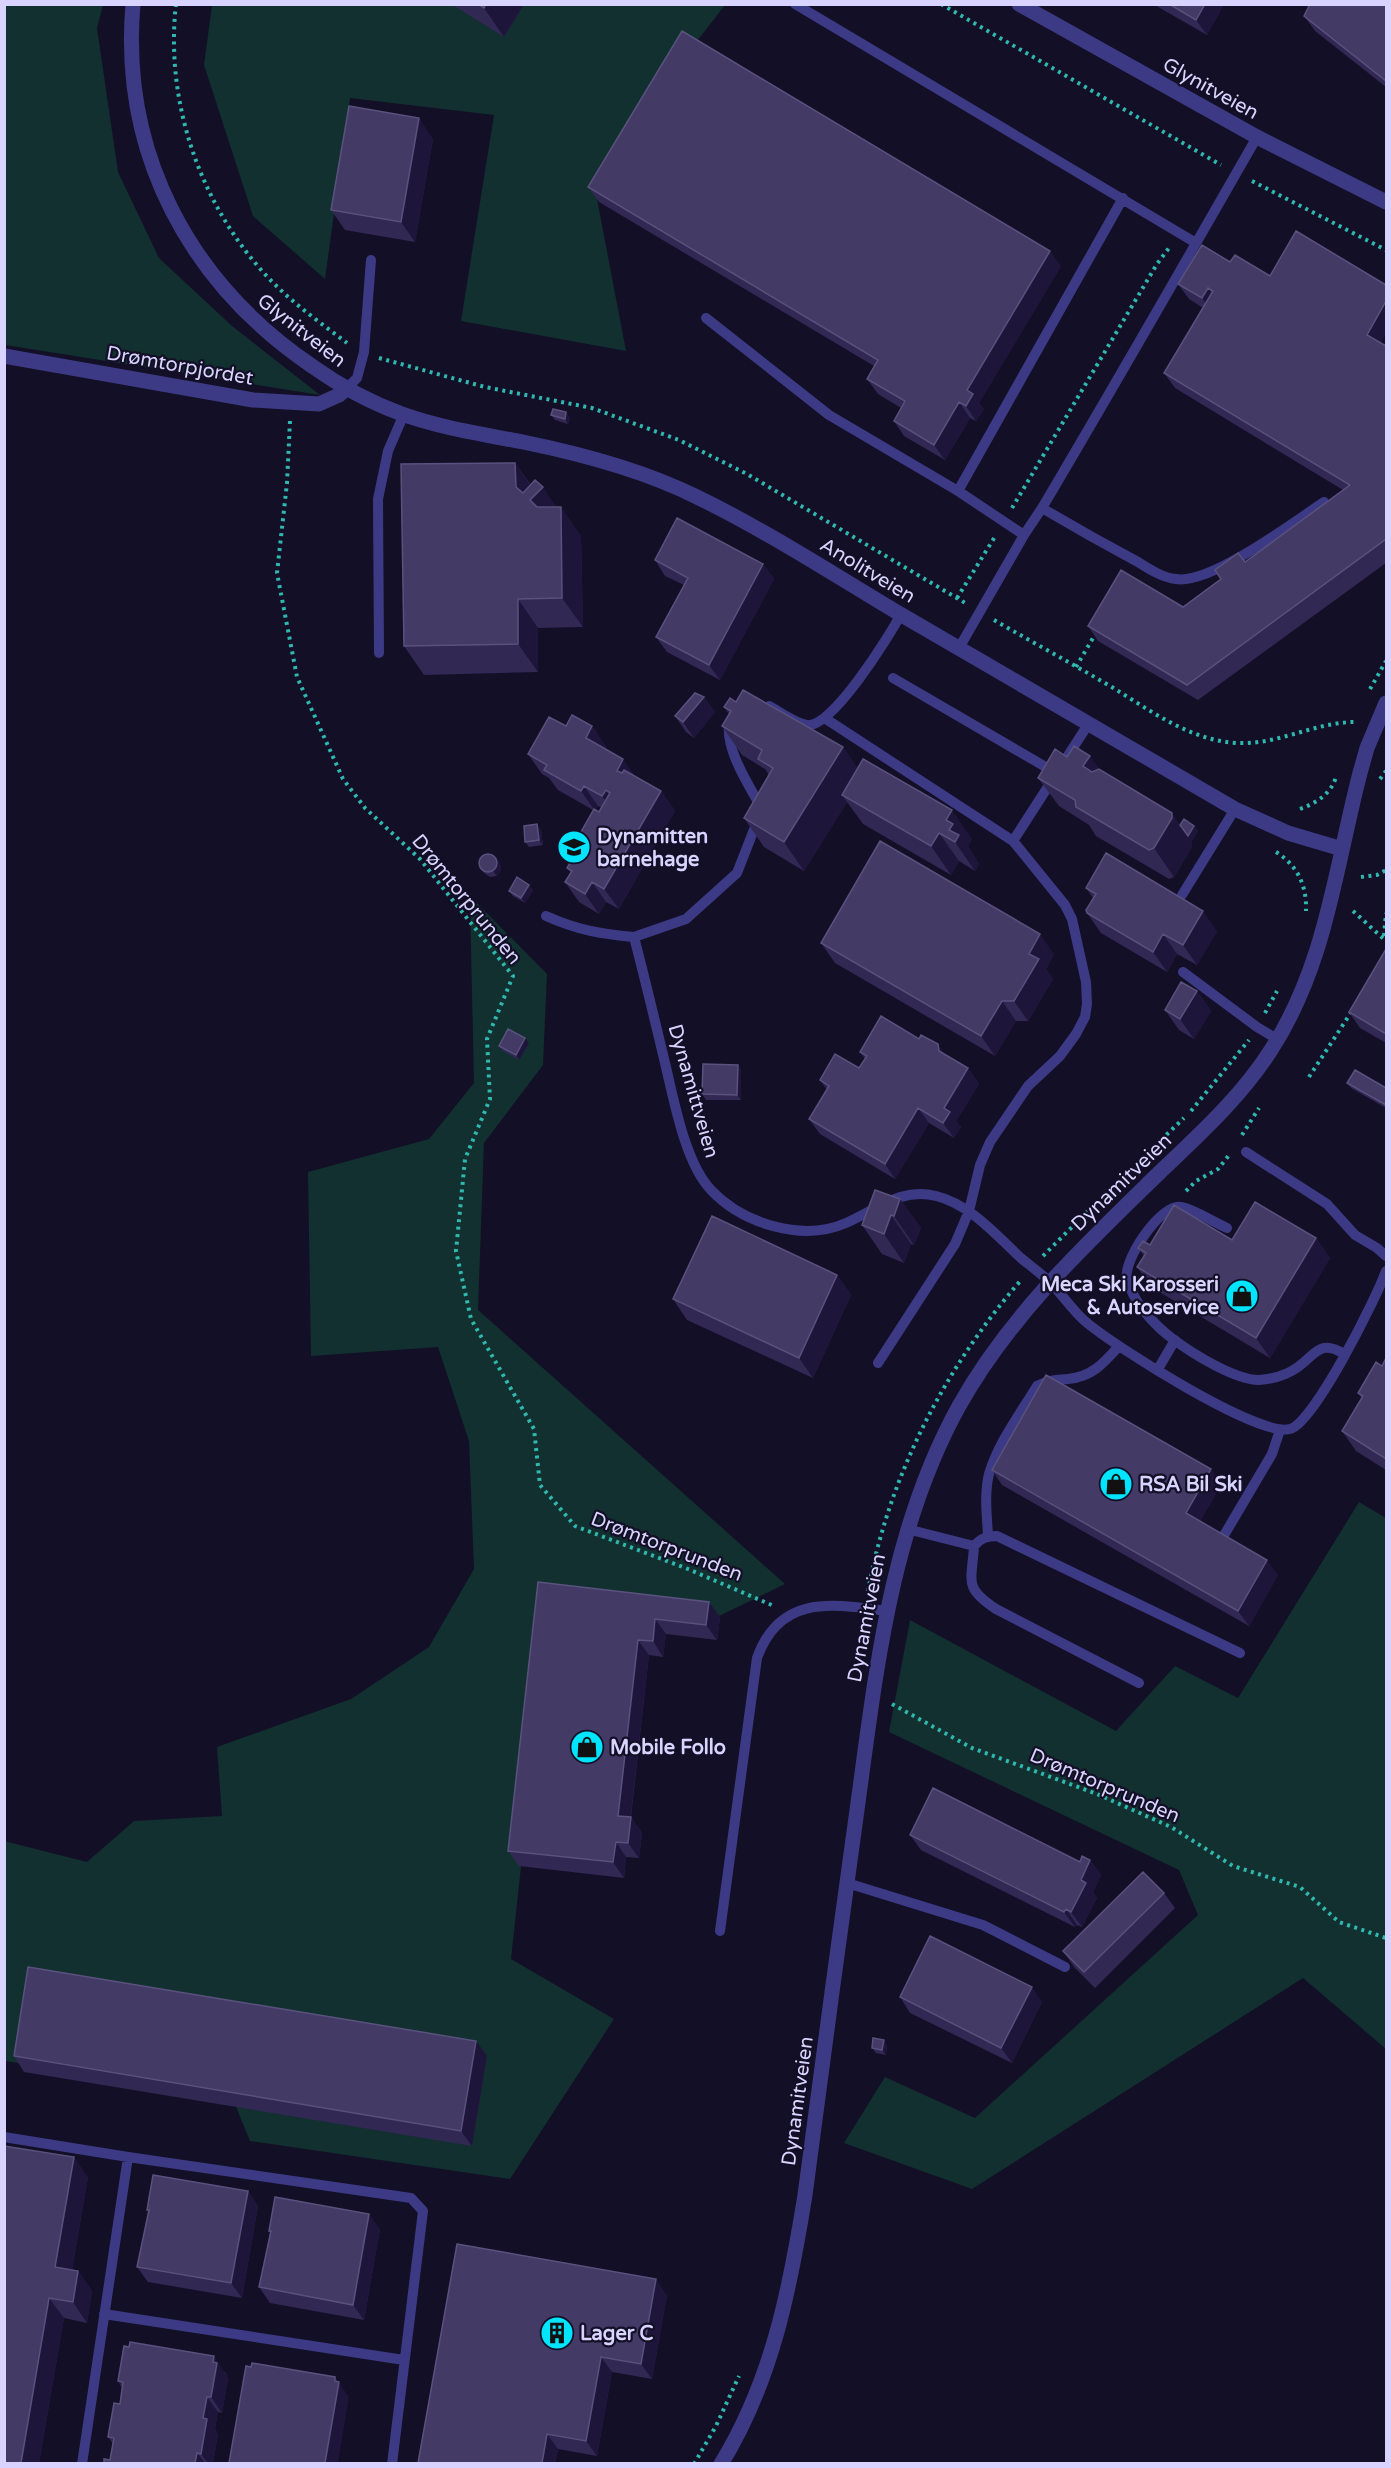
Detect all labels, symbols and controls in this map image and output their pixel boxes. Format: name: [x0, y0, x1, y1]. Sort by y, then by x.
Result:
street label: Glynitveien: [1158, 53, 1263, 125]
street label: Glynitveien: [252, 289, 350, 373]
street label: Drømtorpjordet: [105, 341, 255, 391]
street label: Anolitveien: [815, 533, 919, 609]
place label: Dynamitten barnehage: [597, 825, 708, 872]
school or university icon: Dynamitten barnehage: [556, 829, 592, 865]
street label: Drømtorprunden: [406, 830, 526, 970]
street label: Dynamittveien: [662, 1022, 724, 1161]
street label: Dynamitveien: [1066, 1129, 1177, 1237]
place label: Meca Ski Karosseri & Autoservice: [1041, 1273, 1219, 1320]
shop icon: Meca Ski Karosseri & Autoservice: [1224, 1278, 1260, 1314]
shop icon: RSA Bil Ski: [1098, 1466, 1134, 1502]
place label: RSA Bil Ski: [1139, 1473, 1243, 1497]
street label: Drømtorprunden: [587, 1507, 746, 1587]
street label: Dynamitveien: [843, 1552, 891, 1684]
shop icon: Mobile Follo: [569, 1729, 605, 1765]
place label: Mobile Follo: [610, 1736, 726, 1760]
street label: Drømtorprunden: [1026, 1744, 1183, 1828]
street label: Dynamitveien: [777, 2035, 819, 2167]
building icon: Lager C: [539, 2315, 575, 2351]
place label: Lager C: [580, 2322, 654, 2346]

